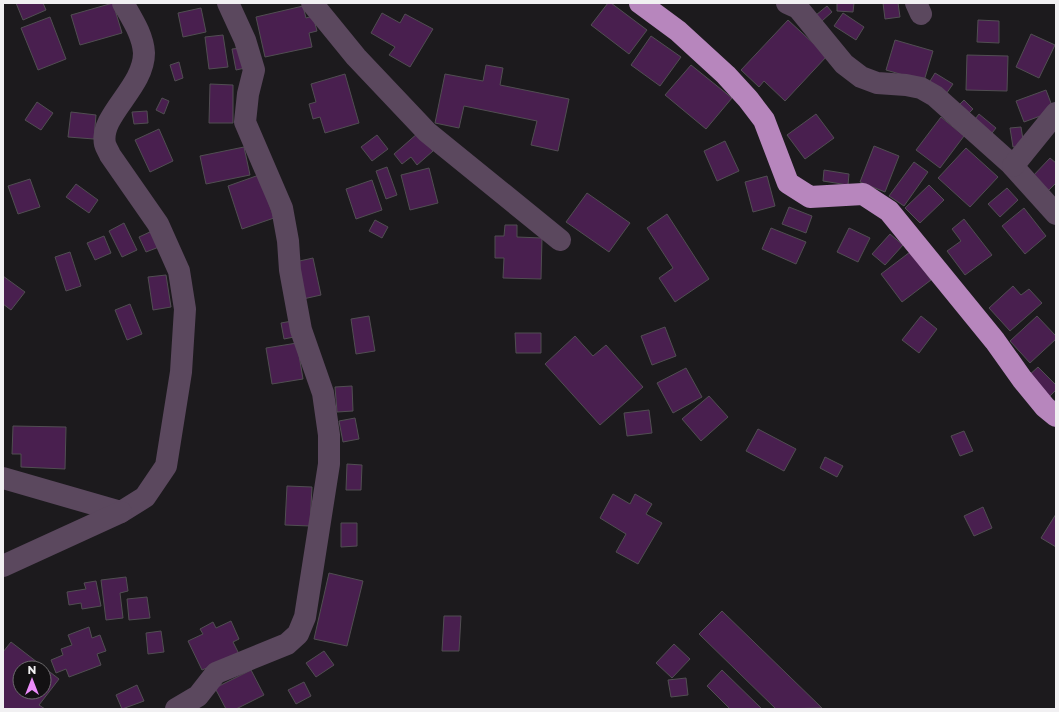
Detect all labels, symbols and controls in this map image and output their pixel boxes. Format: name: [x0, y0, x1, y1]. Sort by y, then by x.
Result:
north arrow: [12, 660, 52, 700]
text: N: [28, 663, 36, 677]

